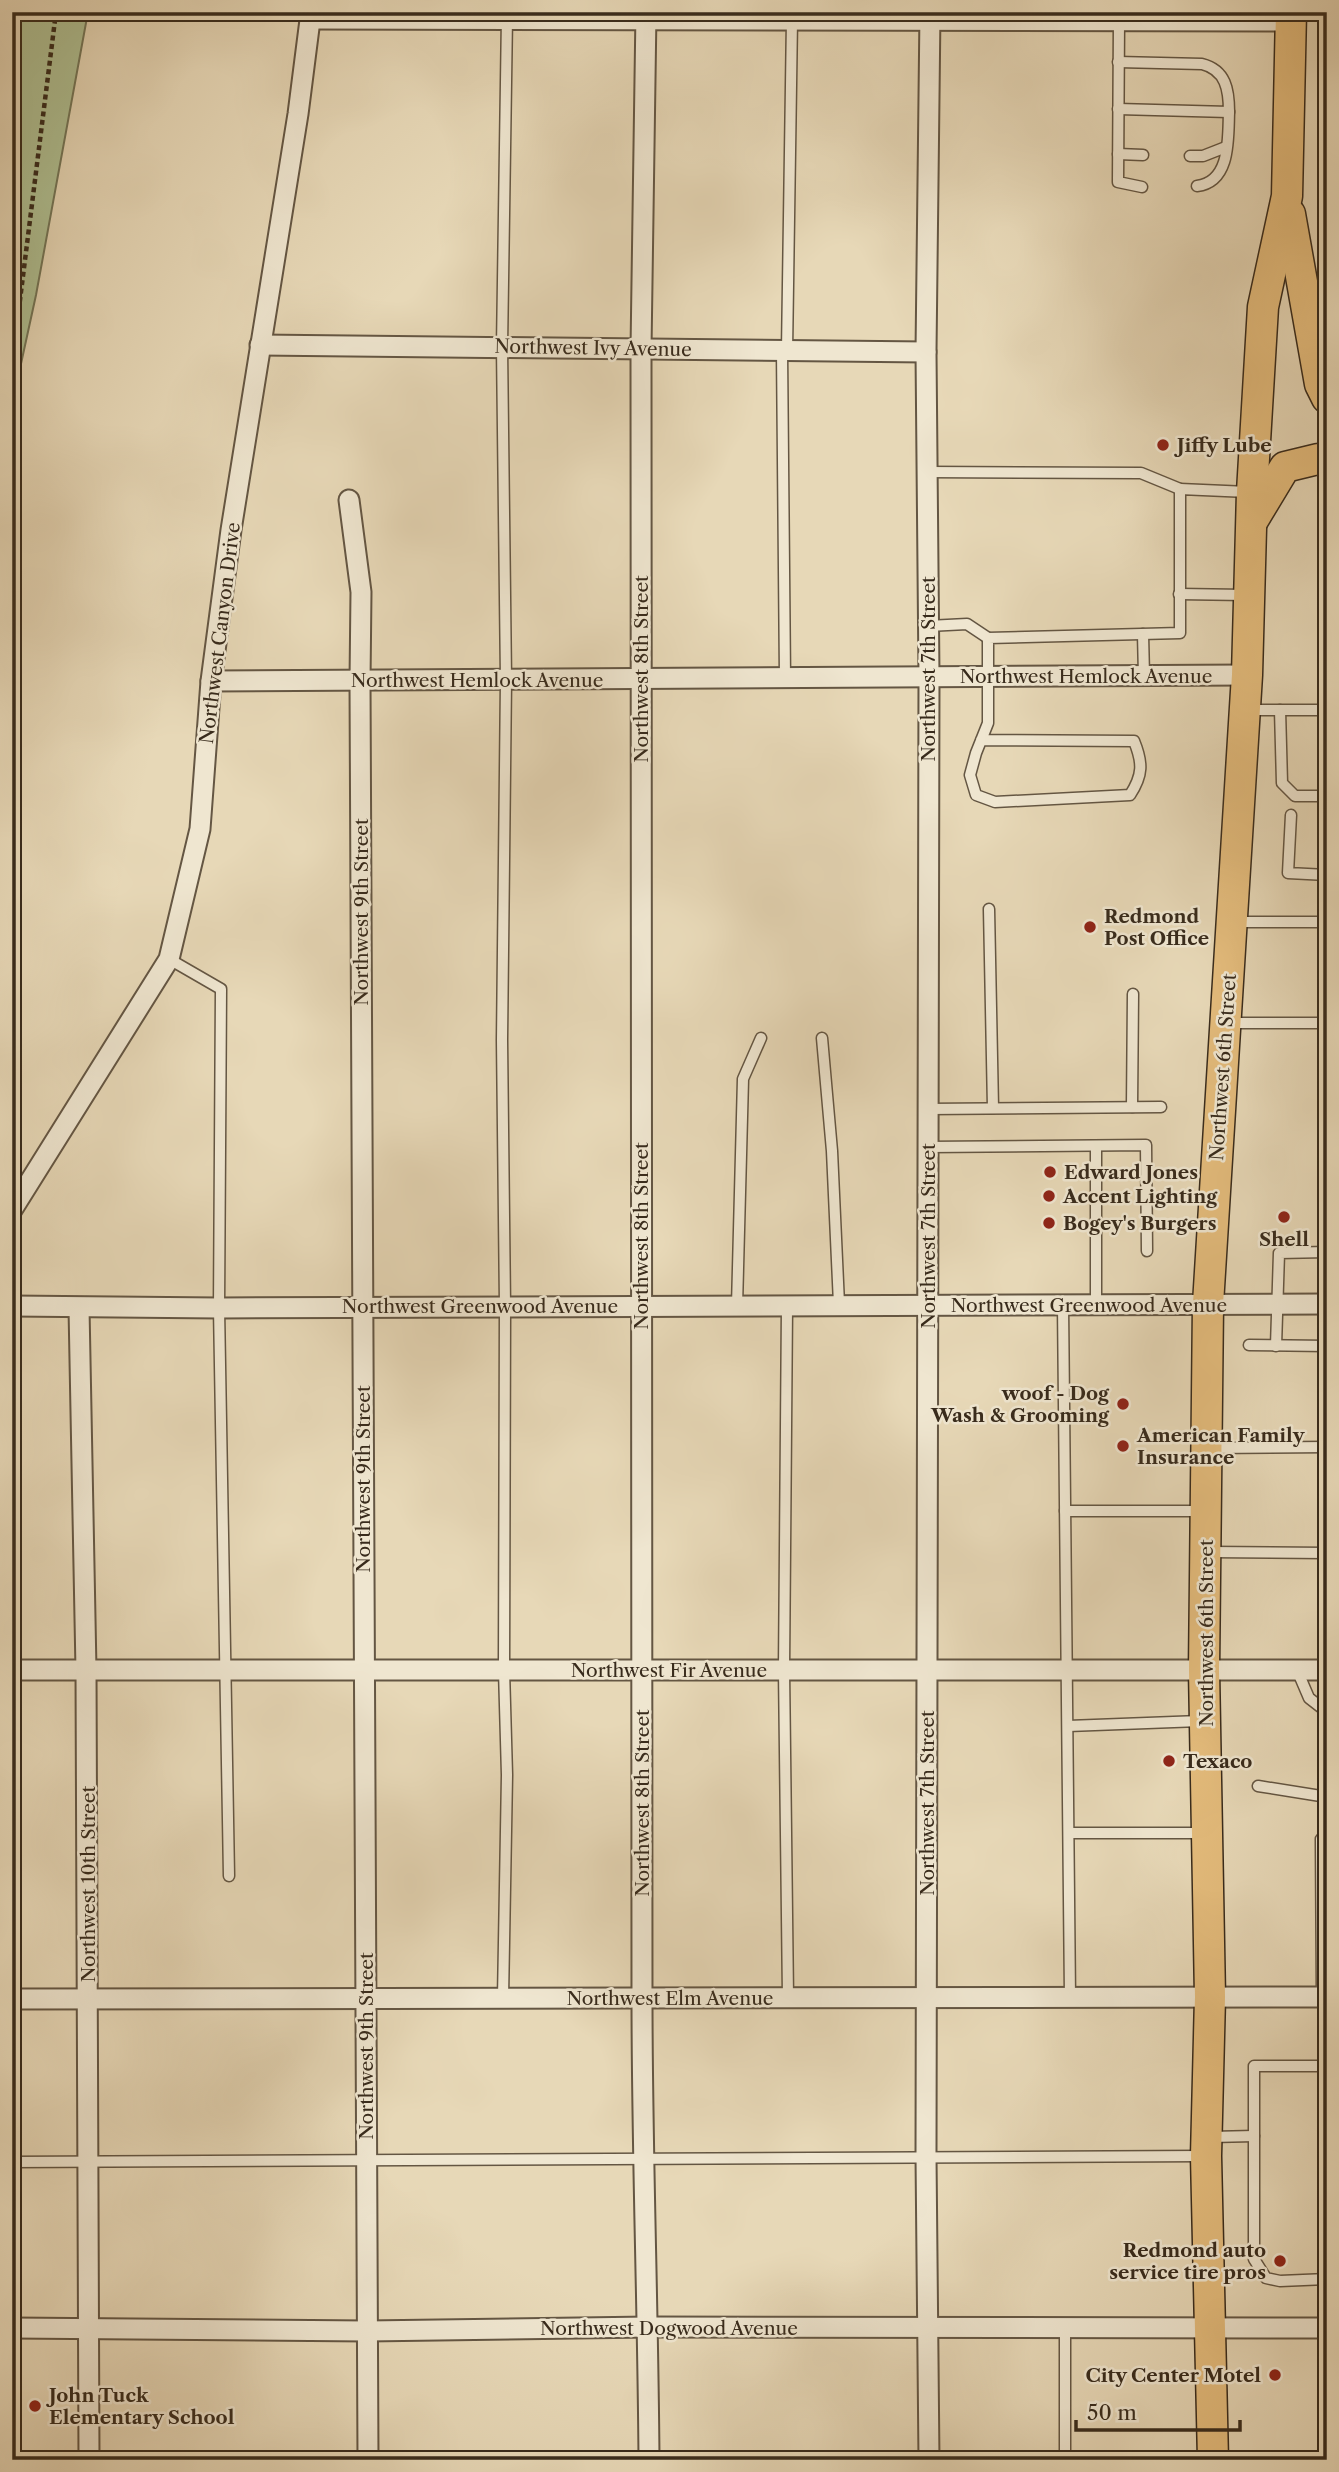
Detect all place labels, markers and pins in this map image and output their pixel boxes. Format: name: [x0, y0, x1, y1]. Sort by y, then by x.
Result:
place label: Jiffy Lube: [1174, 434, 1272, 457]
marker: Jiffy Lube: [1155, 437, 1171, 453]
place label: Redmond Post Office: [1104, 905, 1209, 950]
marker: Redmond Post Office: [1082, 919, 1098, 935]
place label: Edward Jones: [1064, 1161, 1198, 1184]
marker: Edward Jones: [1042, 1164, 1058, 1180]
place label: Accent Lighting: [1062, 1185, 1218, 1208]
marker: Accent Lighting: [1041, 1188, 1057, 1204]
marker: Shell: [1276, 1209, 1292, 1225]
place label: Bogey's Burgers: [1063, 1212, 1217, 1235]
marker: Bogey's Burgers: [1041, 1215, 1057, 1231]
place label: Shell: [1259, 1228, 1309, 1251]
place label: woof - Dog Wash & Grooming: [930, 1382, 1110, 1427]
marker: woof - Dog Wash & Grooming: [1115, 1396, 1131, 1412]
place label: American Family Insurance: [1136, 1424, 1306, 1469]
marker: American Family Insurance: [1115, 1438, 1131, 1454]
place label: Texaco: [1183, 1750, 1252, 1773]
marker: Texaco: [1161, 1753, 1177, 1769]
place label: Redmond auto service tire pros: [1109, 2239, 1266, 2284]
marker: Redmond auto service tire pros: [1272, 2253, 1288, 2269]
place label: City Center Motel: [1085, 2364, 1261, 2387]
marker: City Center Motel: [1267, 2367, 1283, 2383]
place label: John Tuck Elementary School: [46, 2384, 235, 2429]
marker: John Tuck Elementary School: [27, 2398, 43, 2414]

